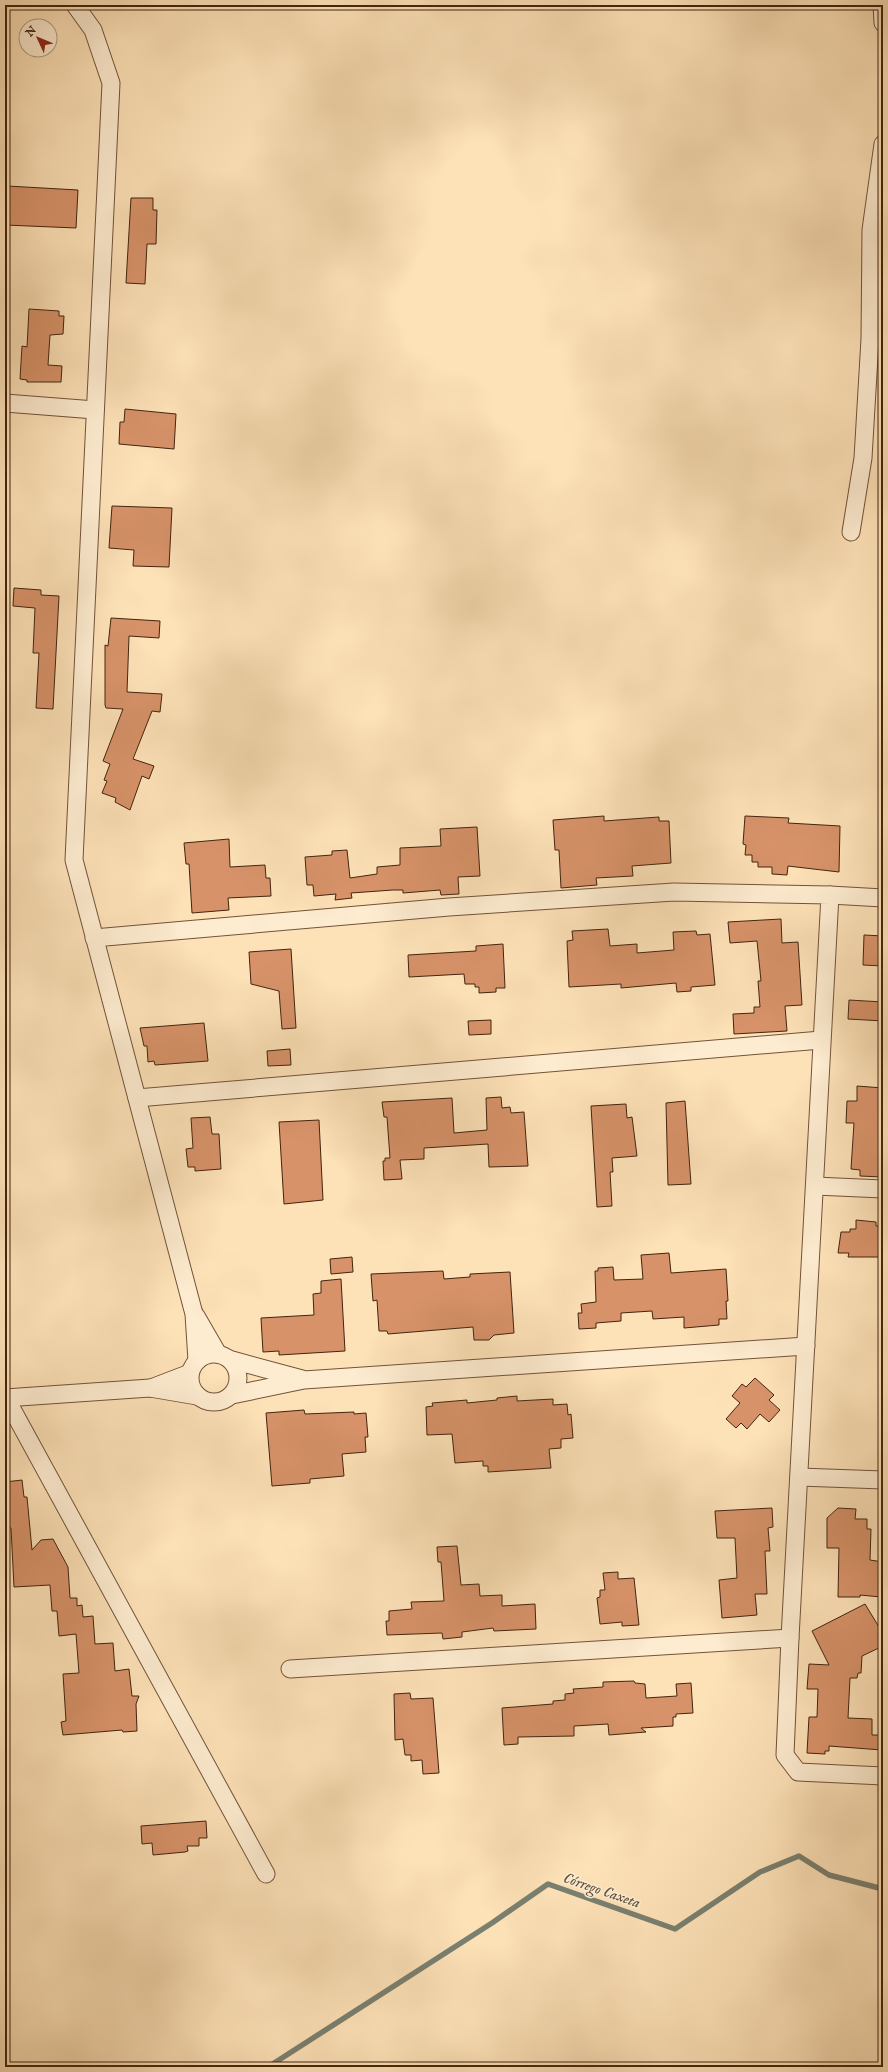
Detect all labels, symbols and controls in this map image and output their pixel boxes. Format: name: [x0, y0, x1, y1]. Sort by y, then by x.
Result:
north arrow: [18, 18, 58, 58]
text: N: [22, 23, 40, 41]
water label: Córrego Caxeta: [560, 1868, 643, 1914]

